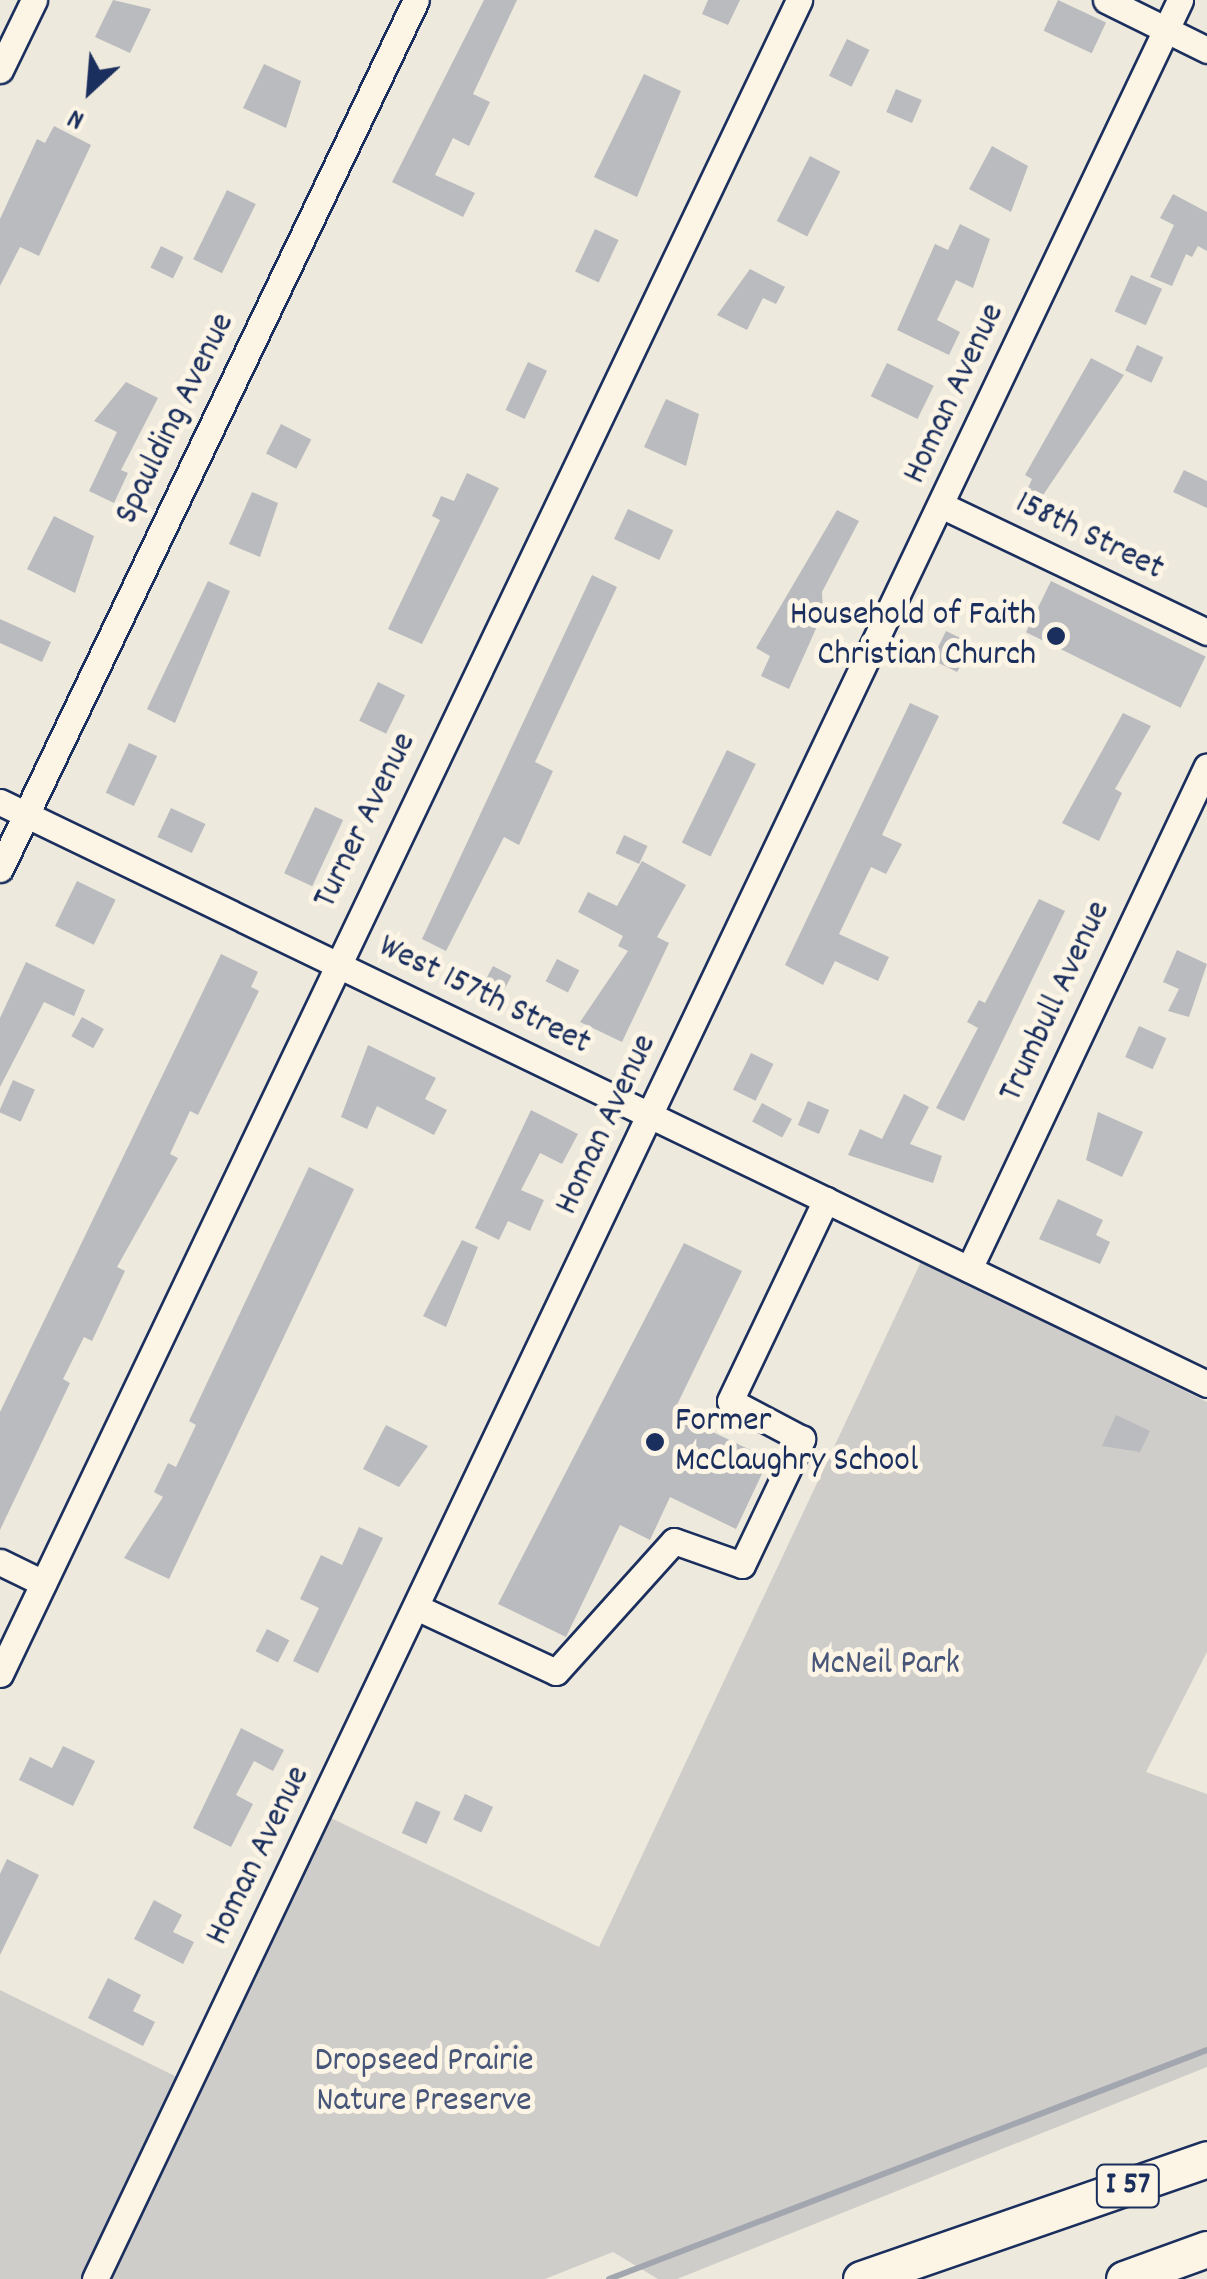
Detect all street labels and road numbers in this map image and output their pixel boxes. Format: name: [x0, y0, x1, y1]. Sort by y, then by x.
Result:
street label: Homan Avenue: [895, 297, 1015, 491]
street label: Spaulding Avenue: [107, 307, 245, 531]
street label: 158th Street: [1008, 483, 1170, 591]
street label: Turner Avenue: [305, 726, 427, 916]
street label: Trumbull Avenue: [991, 895, 1121, 1109]
street label: West 157th Street: [371, 927, 597, 1065]
street label: Homan Avenue: [547, 1028, 667, 1222]
street label: Homan Avenue: [198, 1760, 320, 1952]
road number: I 57: [1096, 2159, 1160, 2213]

